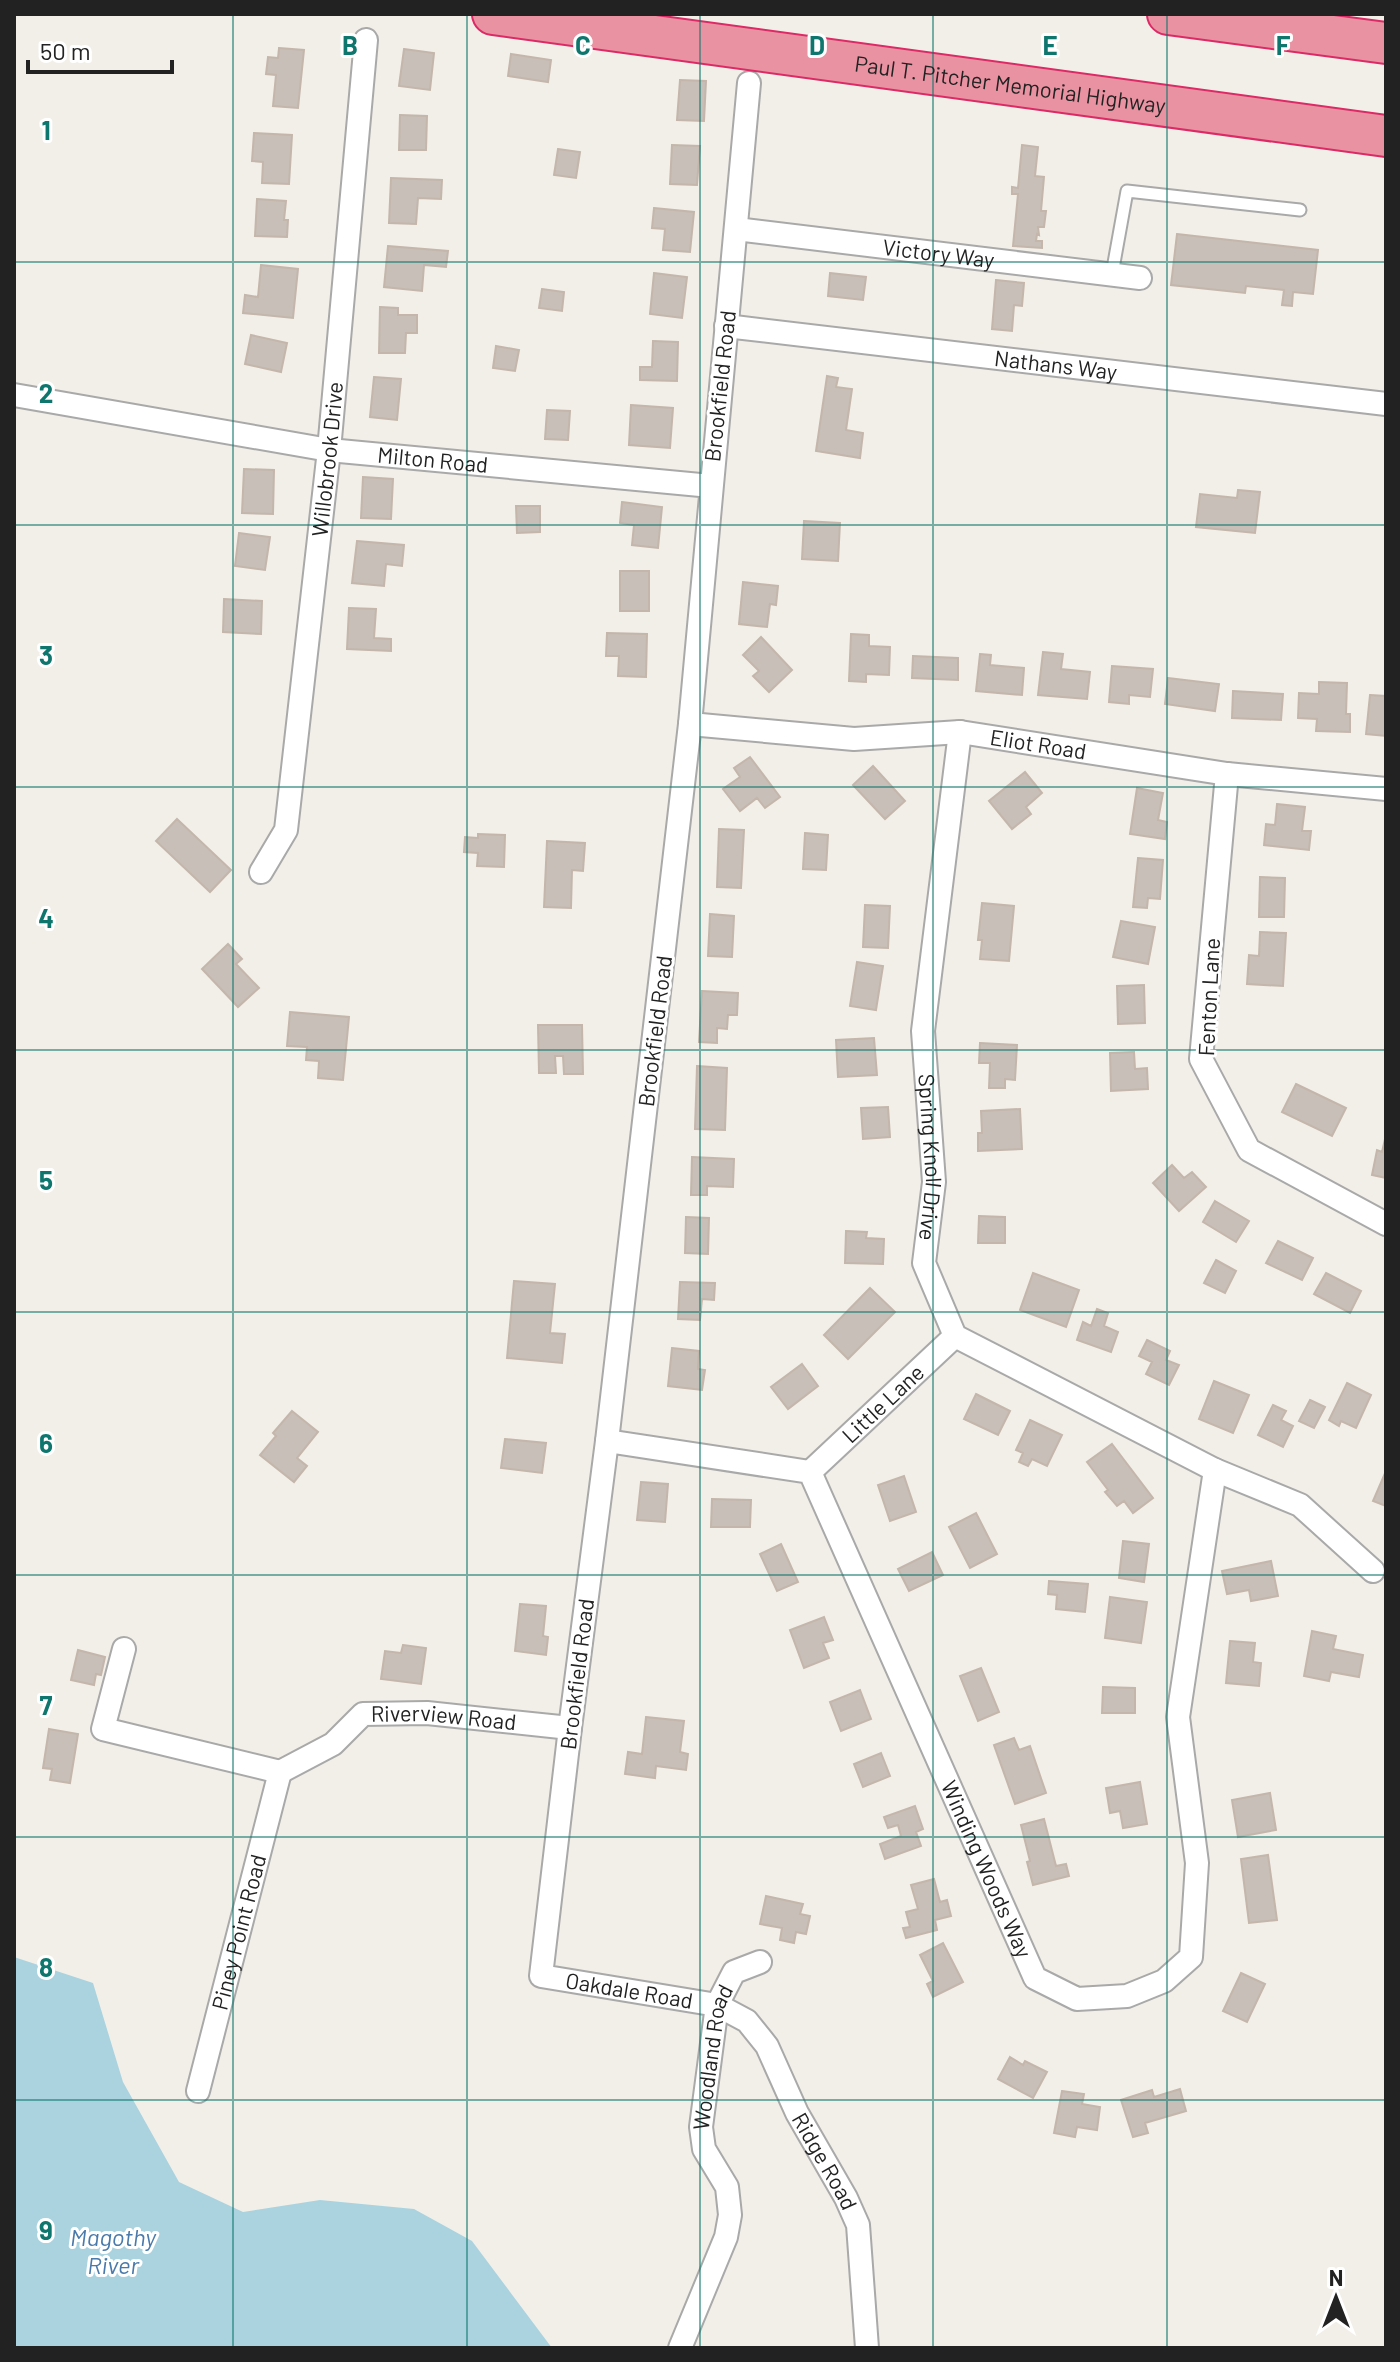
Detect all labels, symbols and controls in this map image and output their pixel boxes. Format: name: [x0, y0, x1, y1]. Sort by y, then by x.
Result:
scale bar: [28, 24, 172, 74]
text: B: [342, 29, 358, 60]
text: C: [575, 29, 591, 60]
text: D: [809, 29, 825, 60]
text: E: [1042, 29, 1058, 60]
text: F: [1276, 29, 1291, 60]
text: 50 m: [40, 36, 91, 65]
street label: Paul T. Pitcher Memorial Highway: [853, 50, 1168, 118]
text: 1: [41, 114, 51, 145]
street label: Victory Way: [881, 233, 996, 272]
street label: Brookfield Road: [698, 309, 740, 463]
street label: Nathans Way: [993, 344, 1119, 384]
text: 2: [39, 377, 53, 408]
street label: Willobrook Drive: [305, 381, 347, 538]
street label: Milton Road: [376, 441, 489, 477]
text: 3: [39, 639, 53, 670]
street label: Eliot Road: [988, 723, 1088, 764]
text: 4: [38, 902, 54, 933]
street label: Fenton Lane: [1192, 937, 1224, 1057]
street label: Brookfield Road: [632, 954, 676, 1108]
street label: Spring Knoll Drive: [914, 1073, 948, 1242]
text: 5: [39, 1164, 53, 1195]
street label: Little Lane: [836, 1358, 929, 1447]
text: 6: [39, 1427, 53, 1458]
street label: Brookfield Road: [554, 1597, 598, 1751]
text: 7: [40, 1689, 53, 1720]
street label: Riverview Road: [371, 1699, 518, 1734]
street label: Winding Woods Way: [937, 1776, 1038, 1961]
street label: Piney Point Road: [205, 1851, 270, 2012]
text: 8: [39, 1951, 53, 1982]
street label: Oakdale Road: [564, 1966, 695, 2013]
street label: Woodland Road: [687, 1980, 737, 2132]
street label: Ridge Road: [787, 2108, 863, 2213]
text: 9: [39, 2214, 53, 2245]
water label: Magothy River: [70, 2222, 157, 2279]
north arrow: [1296, 2258, 1376, 2338]
text: N: [1329, 2264, 1343, 2290]

